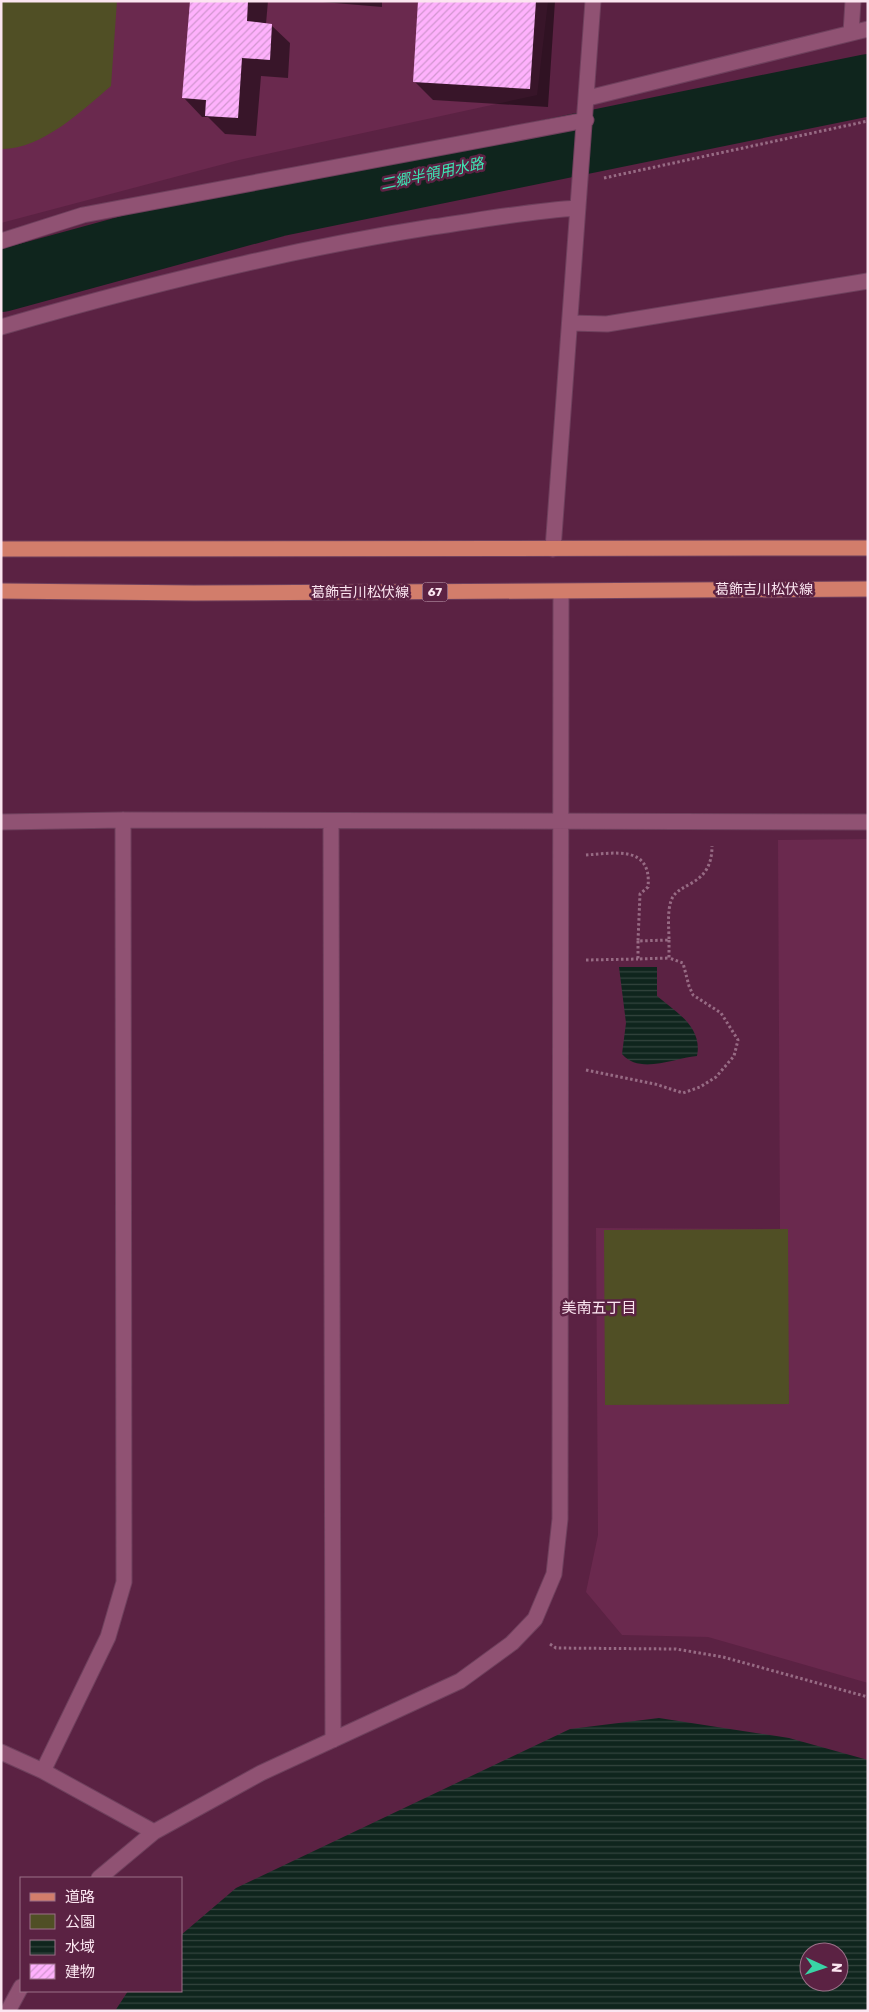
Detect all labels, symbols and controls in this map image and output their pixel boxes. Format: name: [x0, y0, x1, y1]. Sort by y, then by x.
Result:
water label: 二郷半領用水路: [379, 154, 487, 194]
street label: 葛飾吉川松伏線: [715, 581, 813, 598]
road number: 67: [422, 582, 448, 602]
street label: 葛飾吉川松伏線: [311, 584, 409, 601]
district label: 美南五丁目: [561, 1299, 637, 1317]
legend: [20, 1877, 182, 1992]
text: 道路: [65, 1888, 95, 1906]
text: 公園: [65, 1913, 95, 1931]
text: 水域: [65, 1938, 95, 1956]
north arrow: [799, 1942, 849, 1992]
text: N: [828, 1962, 845, 1973]
text: 建物: [65, 1963, 95, 1981]

